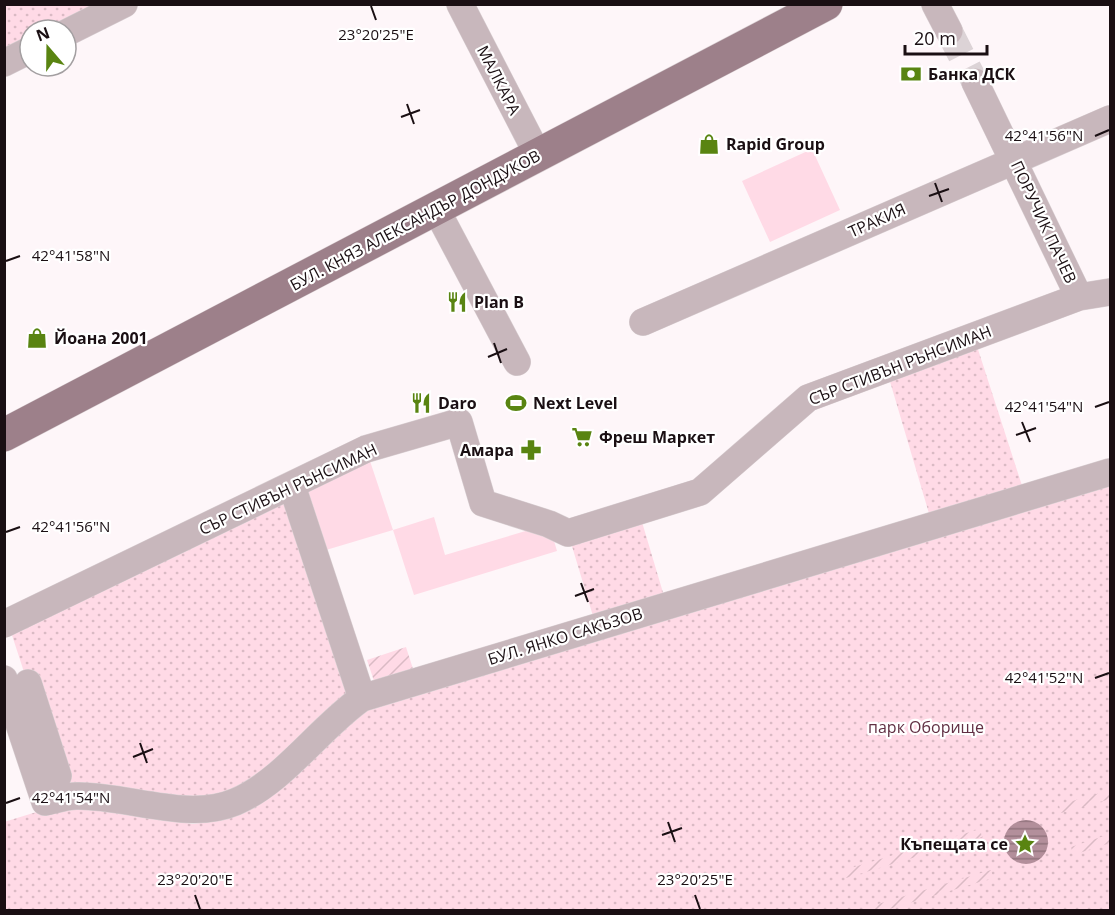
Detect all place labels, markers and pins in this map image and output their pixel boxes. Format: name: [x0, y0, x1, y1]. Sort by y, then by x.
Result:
bank icon: Банка ДСК: [899, 62, 923, 86]
place label: Банка ДСК: [928, 63, 1016, 85]
shop icon: Rapid Group: [697, 132, 721, 156]
place label: Rapid Group: [726, 133, 825, 155]
restaurant icon: Plan B: [445, 290, 469, 314]
place label: Plan B: [474, 291, 524, 313]
shop icon: Йоана 2001: [25, 326, 49, 350]
place label: Йоана 2001: [54, 327, 148, 349]
restaurant icon: Daro: [409, 391, 433, 415]
sports icon: Next Level: [504, 391, 528, 415]
place label: Daro: [438, 392, 477, 414]
place label: Next Level: [533, 392, 618, 414]
supermarket icon: Фреш Маркет: [570, 425, 594, 449]
place label: Фреш Маркет: [599, 426, 715, 448]
pharmacy icon: Амара: [519, 438, 543, 462]
place label: Амара: [460, 439, 514, 461]
place icon: Къпещата се: [1013, 832, 1037, 856]
place label: Къпещата се: [900, 833, 1008, 855]

